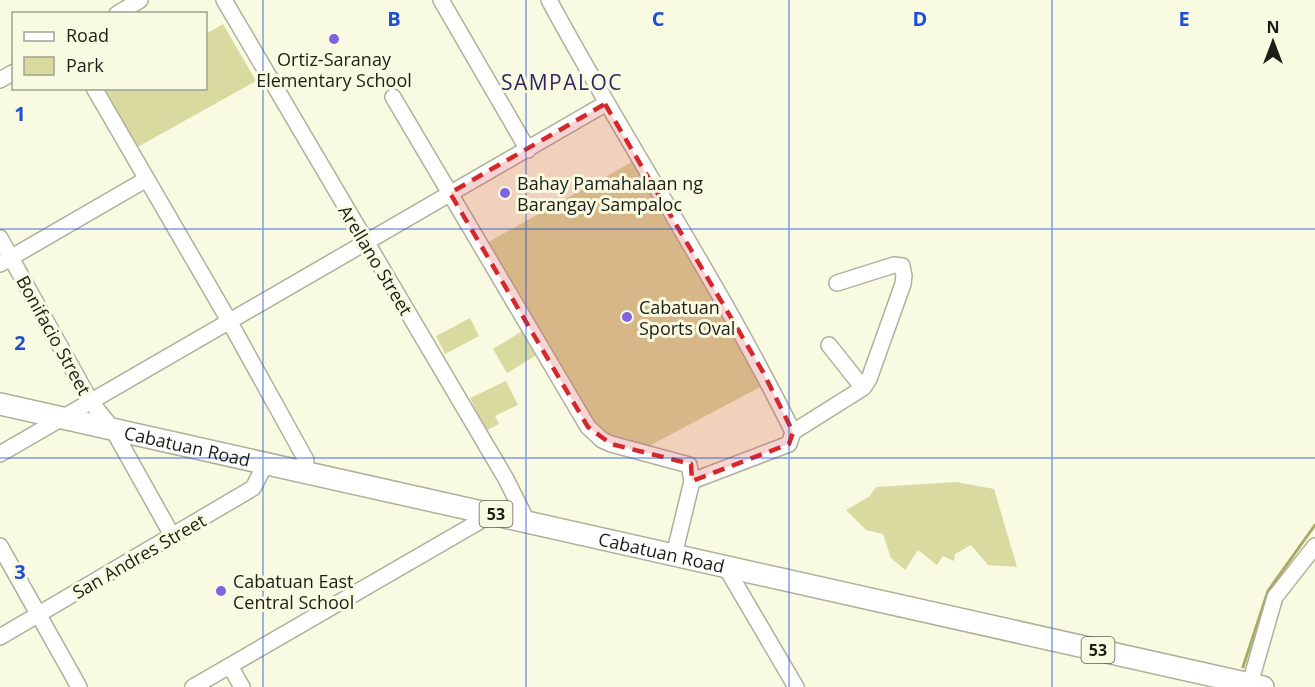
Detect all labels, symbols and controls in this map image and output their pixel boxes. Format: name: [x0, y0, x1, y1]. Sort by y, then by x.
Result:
text: B: [387, 5, 401, 32]
text: C: [652, 5, 665, 32]
text: D: [913, 5, 927, 32]
text: E: [1178, 5, 1190, 32]
legend: [12, 12, 207, 90]
north arrow: [1243, 12, 1303, 72]
text: N: [1266, 16, 1280, 38]
text: Road: [66, 23, 109, 47]
marker: Ortiz-Saranay Elementary School: [327, 32, 341, 46]
place label: Ortiz-Saranay Elementary School: [256, 47, 412, 92]
text: Park: [66, 53, 104, 77]
district label: SAMPALOC: [501, 68, 623, 96]
text: 1: [14, 100, 26, 127]
place label: Bahay Pamahalaan ng Barangay Sampaloc: [517, 171, 703, 216]
marker: Bahay Pamahalaan ng Barangay Sampaloc: [498, 186, 512, 200]
street label: Arellano Street: [334, 200, 418, 320]
street label: Bonifacio Street: [11, 271, 97, 399]
place label: Cabatuan Sports Oval: [639, 295, 735, 340]
marker: Cabatuan Sports Oval: [620, 310, 634, 324]
text: 2: [14, 329, 26, 356]
street label: Cabatuan Road: [122, 420, 253, 472]
road number: 53: [480, 501, 512, 527]
street label: San Andres Street: [68, 508, 210, 604]
street label: Cabatuan Road: [596, 526, 727, 578]
text: 3: [14, 558, 26, 585]
place label: Cabatuan East Central School: [233, 569, 354, 614]
marker: Cabatuan East Central School: [214, 584, 228, 598]
road number: 53: [1082, 637, 1114, 663]

